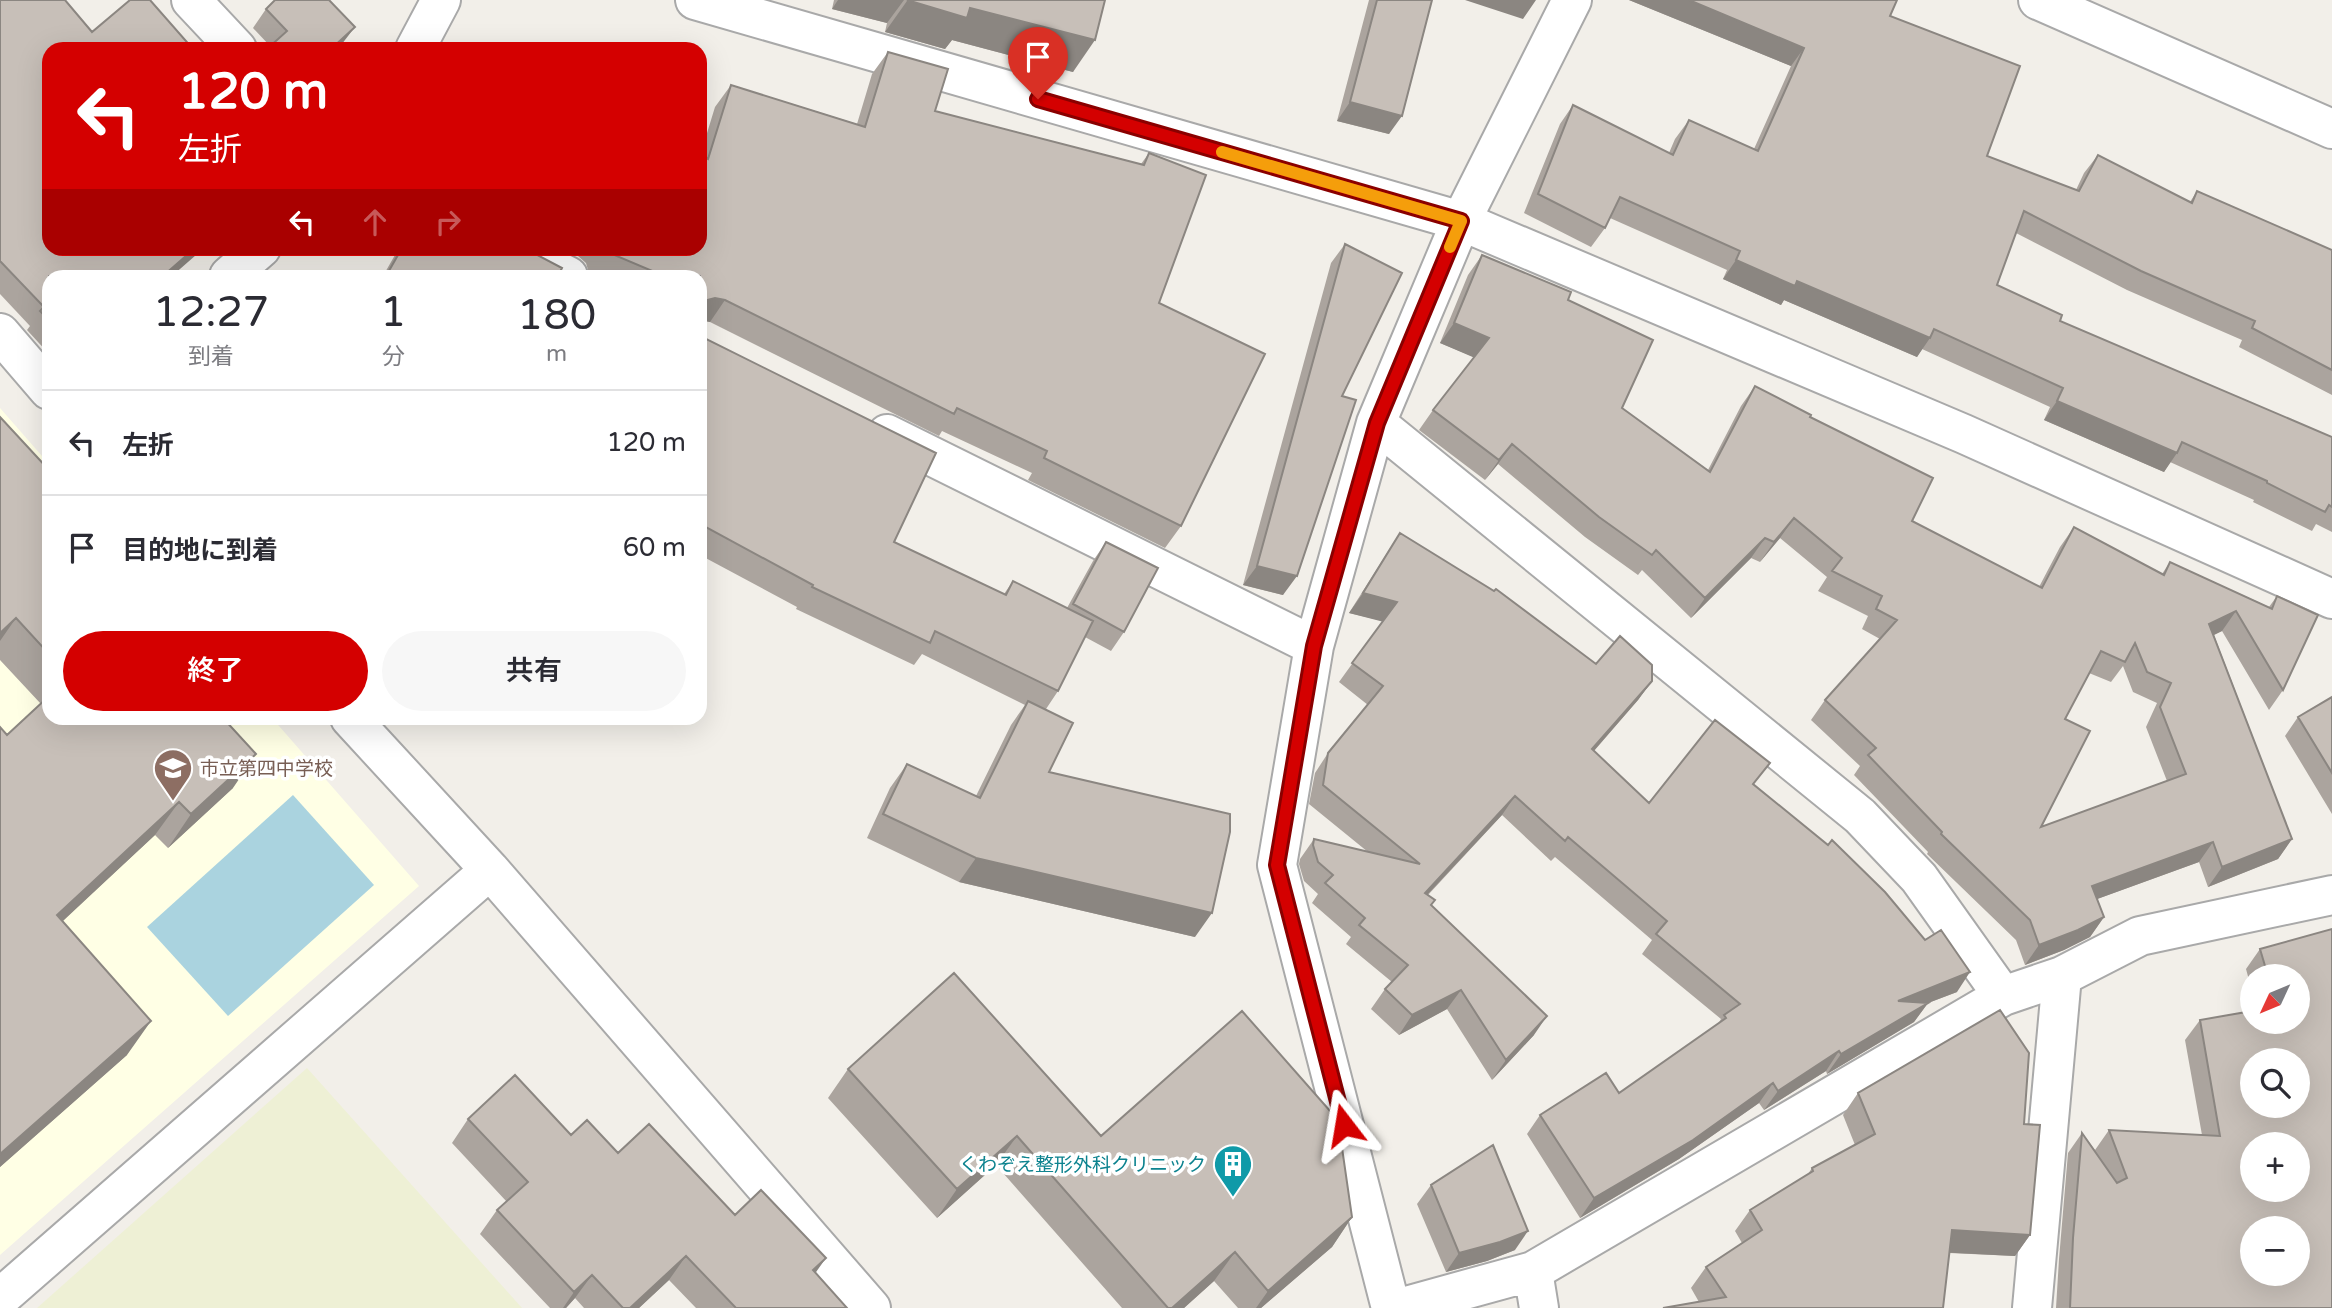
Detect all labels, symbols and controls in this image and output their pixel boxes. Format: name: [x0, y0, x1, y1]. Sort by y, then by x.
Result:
pin: [1008, 27, 1068, 99]
icon: arrive: [1019, 38, 1057, 76]
text: 120 m: [178, 63, 328, 122]
icon: left: [63, 70, 154, 161]
text: 左折: [178, 131, 242, 169]
icon: left: [283, 203, 321, 241]
icon: ahead: [356, 203, 394, 241]
icon: right: [429, 203, 467, 241]
text: 12:27: [153, 287, 269, 338]
text: 1: [380, 287, 406, 338]
text: 180: [517, 290, 596, 341]
text: m: [546, 340, 567, 368]
text: 到着: [188, 343, 234, 371]
text: 分: [382, 343, 405, 371]
icon: left: [63, 424, 101, 462]
text: 120 m: [606, 427, 686, 458]
text: 左折: [122, 430, 174, 461]
icon: arrive: [63, 529, 101, 567]
text: 60 m: [623, 532, 686, 563]
text: 目的地に到着: [122, 535, 278, 566]
button: 終了: [63, 631, 368, 711]
button: 共有: [382, 631, 686, 711]
school or university icon: 市立第四中学校: [152, 747, 194, 802]
place label: 市立第四中学校: [200, 758, 333, 780]
north arrow: [2240, 964, 2310, 1034]
map controls: [2240, 964, 2310, 1286]
button: search: [2240, 1048, 2310, 1118]
position arrow: [1307, 1088, 1381, 1162]
button: +: [2240, 1132, 2310, 1202]
building icon: くわぞえ整形外科クリニック: [1212, 1143, 1254, 1198]
place label: くわぞえ整形外科クリニック: [959, 1154, 1206, 1176]
button: −: [2240, 1216, 2310, 1286]

